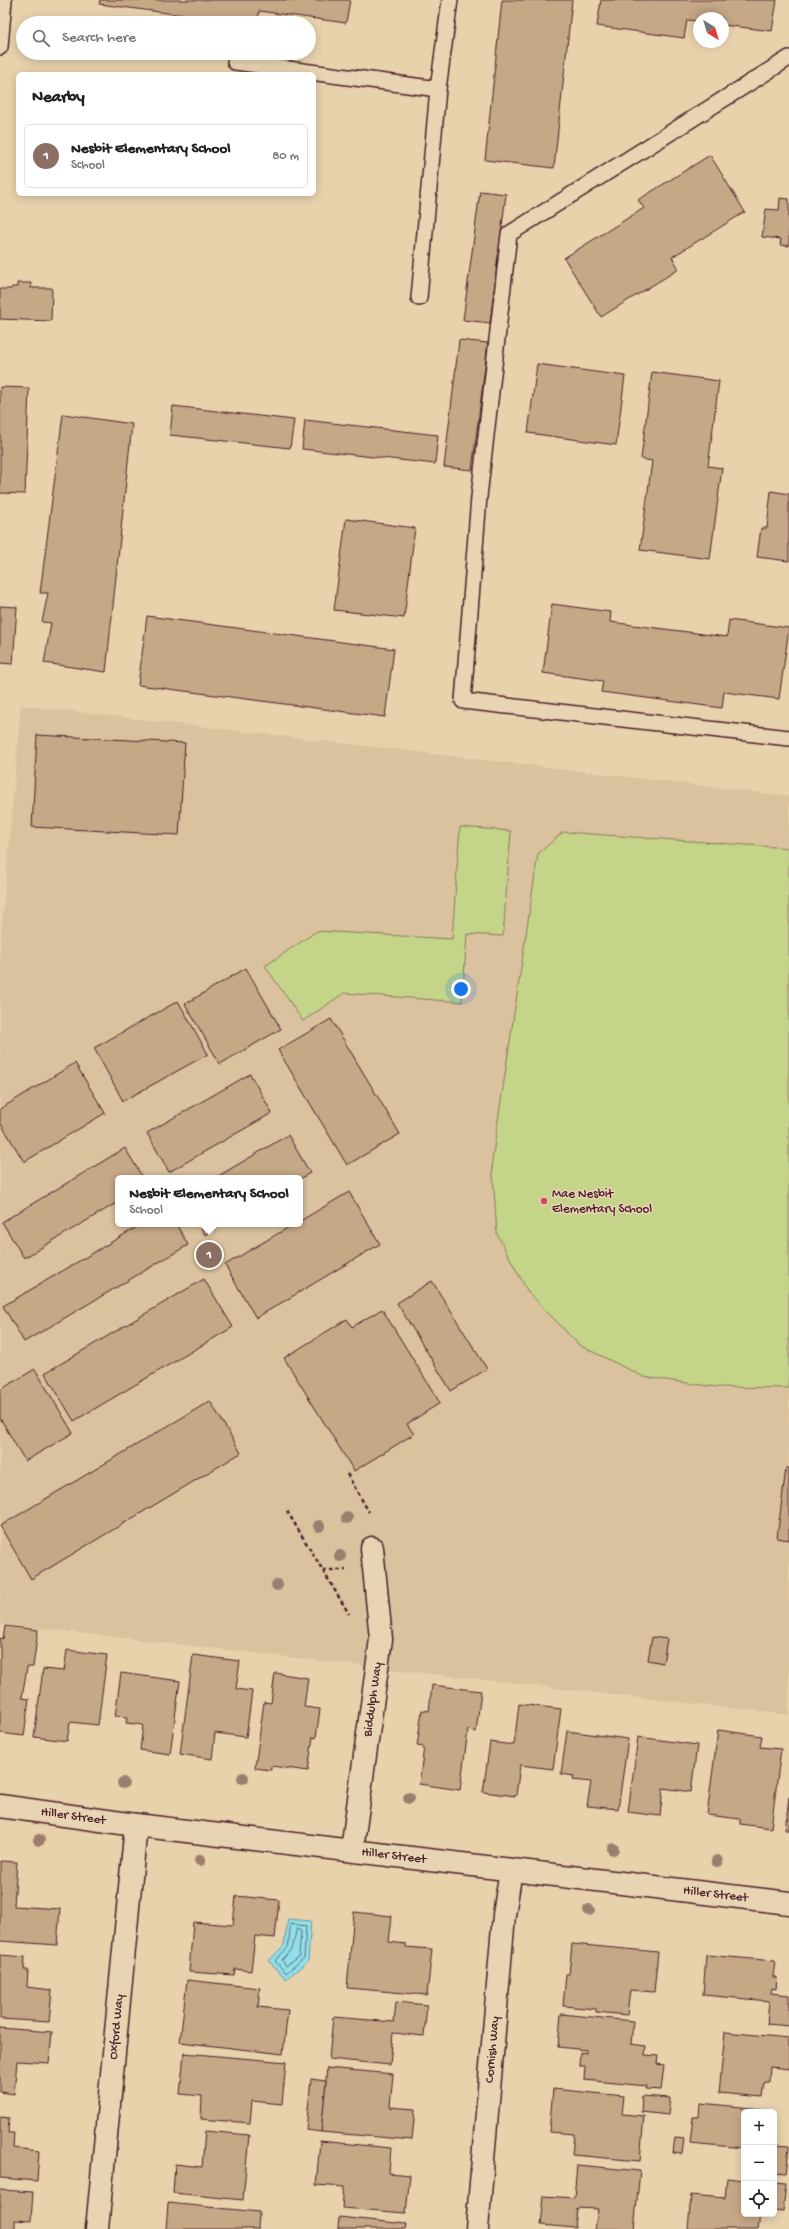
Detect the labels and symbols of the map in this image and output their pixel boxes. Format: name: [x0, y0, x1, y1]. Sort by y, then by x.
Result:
north arrow: [693, 12, 729, 48]
your location: [451, 979, 471, 999]
place label: Mae Nesbit Elementary School: [552, 1187, 652, 1217]
marker: Mae Nesbit Elementary School: [539, 1196, 549, 1206]
pin: 1: [196, 1240, 222, 1270]
street label: Biddulph Way: [360, 1661, 385, 1739]
street label: Hiller Street: [40, 1804, 108, 1828]
street label: Hiller Street: [361, 1844, 429, 1867]
street label: Hiller Street: [682, 1883, 750, 1906]
street label: Oxford Way: [106, 1993, 127, 2060]
street label: Cornish Way: [482, 2015, 503, 2084]

